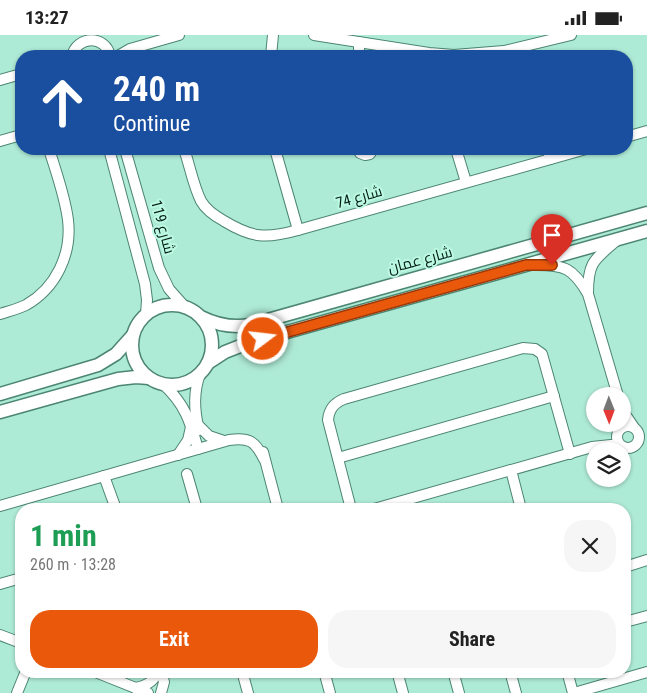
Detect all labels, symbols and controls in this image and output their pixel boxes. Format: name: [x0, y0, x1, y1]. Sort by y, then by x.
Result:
text: 13:27: [25, 6, 69, 29]
text: 240 m: [113, 69, 200, 110]
icon: ahead: [30, 70, 95, 135]
text: Continue: [113, 111, 190, 136]
street label: شارع 74: [334, 182, 385, 214]
street label: شارع 119: [145, 198, 179, 256]
pin: [531, 214, 573, 265]
icon: arrive: [538, 221, 566, 249]
street label: شارع عمان: [386, 243, 455, 279]
position arrow: [236, 312, 288, 364]
north arrow: [586, 387, 631, 433]
map controls: [586, 387, 631, 487]
button: layers: [586, 442, 631, 487]
text: 1 min: [30, 518, 97, 553]
button: close: [564, 520, 616, 572]
text: 260 m · 13:28: [30, 555, 116, 574]
button: Exit: [30, 610, 318, 668]
button: Share: [328, 610, 616, 668]

